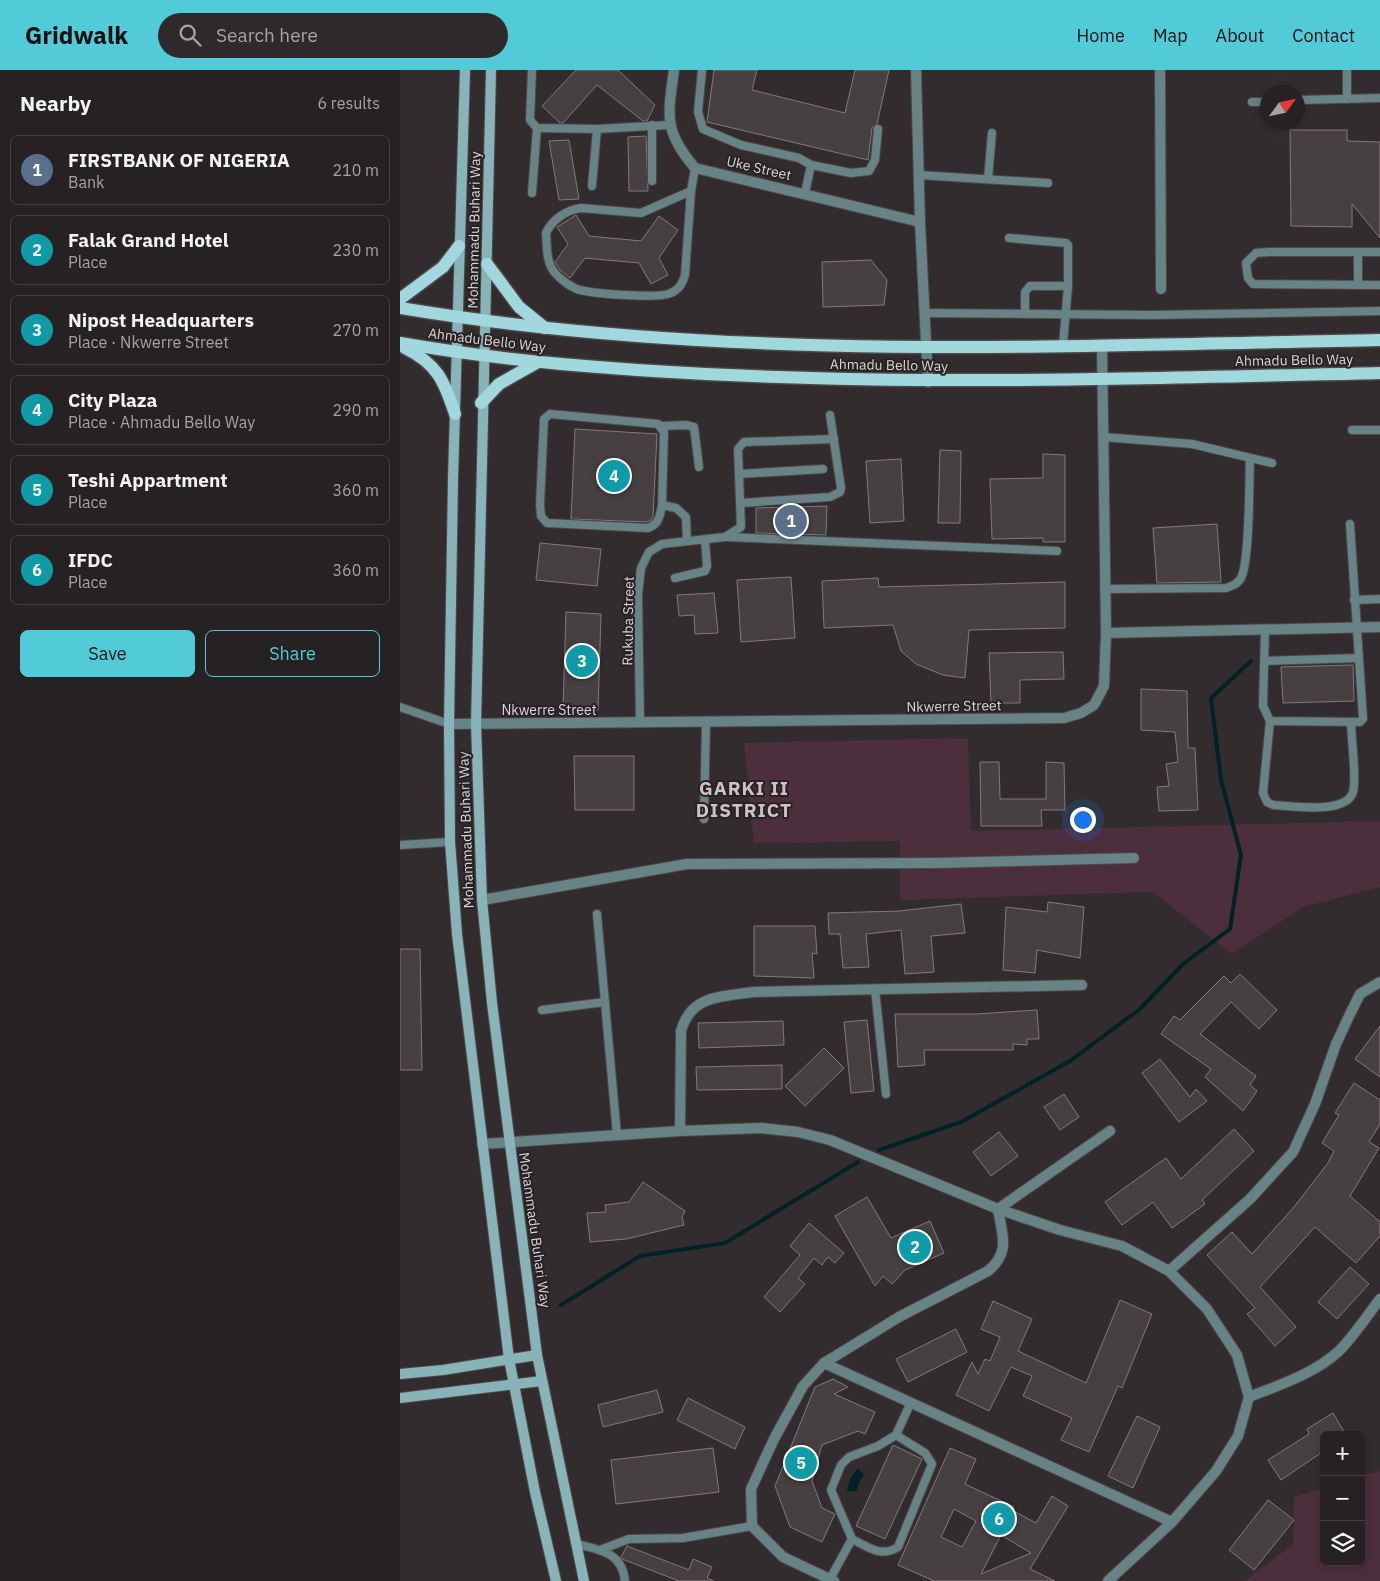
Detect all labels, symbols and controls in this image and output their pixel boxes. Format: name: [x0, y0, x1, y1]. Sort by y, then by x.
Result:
search box: [158, 13, 508, 58]
text: Gridwalk: [25, 19, 128, 51]
icon: search: [176, 21, 204, 49]
text: Search here: [216, 23, 318, 47]
text: Home: [1077, 24, 1125, 47]
text: Map: [1153, 24, 1188, 47]
text: About: [1216, 24, 1264, 47]
text: Contact: [1292, 24, 1355, 47]
north arrow: [1260, 85, 1305, 130]
text: Nearby: [20, 89, 91, 117]
text: 6 results: [317, 93, 380, 113]
text: FIRSTBANK OF NIGERIA: [68, 148, 290, 172]
street label: Mohammadu Buhari Way: [464, 151, 484, 309]
street label: Uke Street: [725, 152, 793, 184]
text: 1: [32, 160, 42, 180]
text: 210 m: [332, 160, 379, 180]
text: Bank: [68, 172, 105, 192]
text: Falak Grand Hotel: [68, 228, 228, 252]
text: 2: [32, 240, 42, 260]
text: 230 m: [332, 240, 379, 260]
text: Place: [68, 252, 107, 272]
text: Nipost Headquarters: [68, 308, 254, 332]
text: 3: [32, 320, 42, 340]
text: 270 m: [332, 320, 379, 340]
street label: Ahmadu Bello Way: [427, 324, 547, 356]
text: Place · Nkwerre Street: [68, 332, 229, 352]
street label: Ahmadu Bello Way: [1235, 350, 1353, 370]
street label: Ahmadu Bello Way: [830, 355, 948, 375]
text: City Plaza: [68, 388, 157, 412]
text: 4: [32, 400, 42, 420]
text: 290 m: [332, 400, 379, 420]
text: Place · Ahmadu Bello Way: [68, 412, 255, 432]
pin: 4: [598, 457, 630, 495]
text: Teshi Appartment: [68, 468, 228, 492]
text: 5: [32, 480, 42, 500]
text: 360 m: [332, 480, 379, 500]
text: Place: [68, 492, 107, 512]
pin: 1: [775, 502, 807, 540]
text: IFDC: [68, 548, 113, 572]
text: 6: [32, 560, 42, 580]
text: 360 m: [332, 560, 379, 580]
text: Place: [68, 572, 107, 592]
street label: Rukuba Street: [618, 576, 638, 666]
button: Save: [20, 630, 195, 677]
button: Share: [205, 630, 380, 677]
pin: 3: [566, 642, 598, 680]
street label: Nkwerre Street: [906, 696, 1002, 716]
street label: Nkwerre Street: [501, 701, 597, 719]
street label: Mohammadu Buhari Way: [454, 751, 478, 909]
district label: GARKI II DISTRICT: [696, 776, 792, 822]
your location: [1070, 807, 1096, 833]
street label: Mohammadu Buhari Way: [515, 1151, 555, 1309]
pin: 2: [899, 1228, 931, 1266]
map controls: [1320, 1431, 1365, 1566]
button: +: [1320, 1431, 1365, 1476]
pin: 5: [785, 1444, 817, 1482]
button: −: [1320, 1476, 1365, 1521]
pin: 6: [983, 1500, 1015, 1538]
button: layers: [1320, 1521, 1365, 1566]

